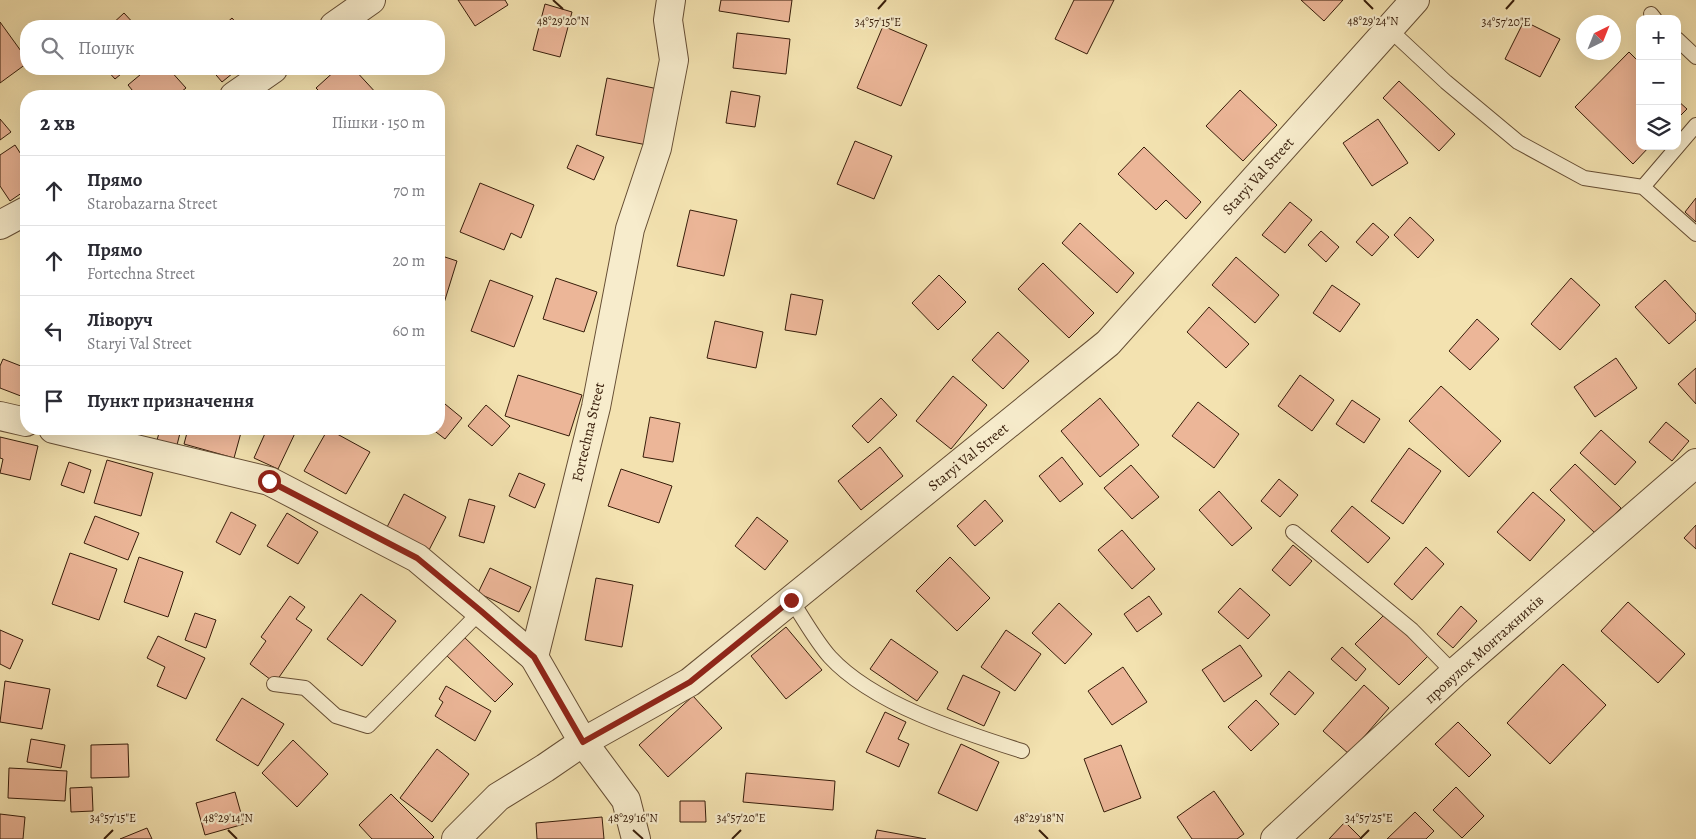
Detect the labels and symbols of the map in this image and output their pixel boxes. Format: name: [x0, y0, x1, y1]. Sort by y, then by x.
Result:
text: 48°29'20"N: [537, 13, 590, 29]
text: 48°29'24"N: [1347, 13, 1399, 29]
text: 34°57'15"E: [855, 14, 901, 30]
text: 34°57'20"E: [1481, 14, 1531, 30]
north arrow: [1576, 15, 1621, 60]
street label: Staryi Val Street: [1218, 133, 1298, 219]
street label: Fortechna Street: [567, 380, 609, 484]
street label: Staryi Val Street: [924, 418, 1012, 496]
route start: [258, 470, 281, 493]
route end: [780, 589, 803, 612]
street label: провулок Монтажників: [1420, 590, 1548, 708]
text: 34°57'15"E: [90, 810, 136, 826]
text: 48°29'14"N: [203, 810, 253, 826]
text: 48°29'16"N: [608, 810, 658, 826]
text: 34°57'20"E: [716, 810, 766, 826]
text: 48°29'18"N: [1014, 810, 1065, 826]
text: 34°57'25"E: [1345, 810, 1393, 826]

